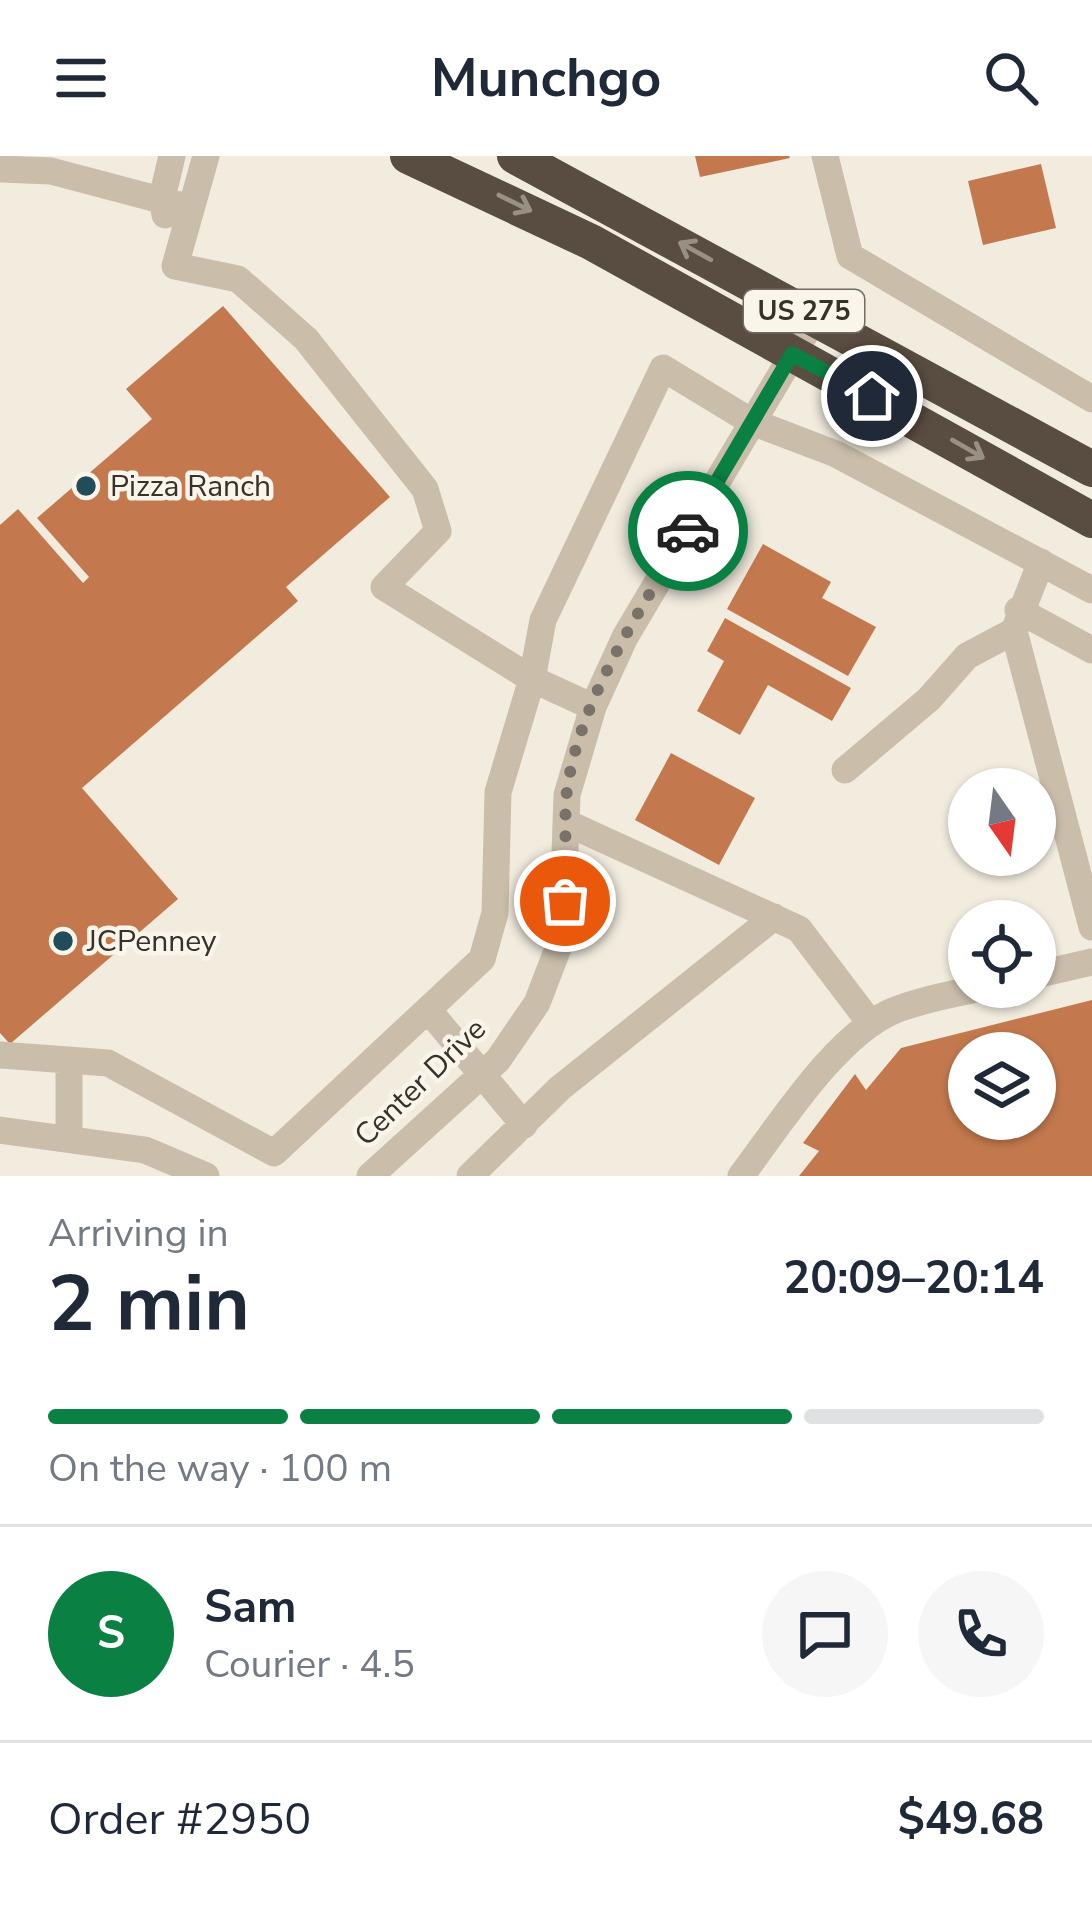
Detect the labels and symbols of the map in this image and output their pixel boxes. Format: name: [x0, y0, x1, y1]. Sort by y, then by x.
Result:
one-way arrow: [497, 193, 532, 216]
one-way arrow: [678, 239, 713, 262]
road number: US 275: [744, 290, 864, 332]
pin: [821, 345, 923, 447]
one-way arrow: [950, 437, 985, 461]
place label: Pizza Ranch: [110, 466, 271, 507]
courier: [628, 471, 748, 591]
marker: Pizza Ranch: [73, 473, 99, 499]
north arrow: [948, 768, 1056, 876]
pin: [514, 850, 616, 952]
place label: JCPenney: [86, 921, 217, 962]
marker: JCPenney: [50, 928, 76, 954]
street label: Center Drive: [346, 1009, 495, 1155]

